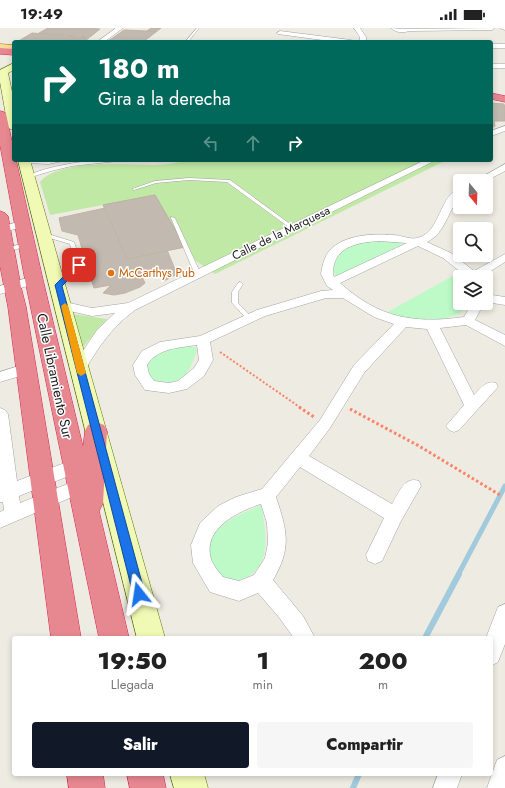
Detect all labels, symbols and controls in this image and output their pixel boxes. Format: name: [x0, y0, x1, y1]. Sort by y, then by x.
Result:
text: 19:49: [20, 3, 63, 25]
text: 180 m: [98, 48, 180, 89]
icon: right: [32, 56, 84, 108]
text: Gira a la derecha: [98, 86, 231, 112]
icon: left: [200, 132, 222, 154]
icon: ahead: [242, 132, 264, 154]
icon: right: [284, 132, 306, 154]
north arrow: [453, 174, 493, 214]
map controls: [453, 174, 493, 310]
street label: Calle de la Marquesa: [229, 201, 333, 265]
button: search: [453, 222, 493, 262]
pin: [62, 248, 96, 282]
icon: arrive: [68, 254, 90, 276]
place label: McCarthys Pub: [119, 264, 195, 282]
marker: McCarthys Pub: [106, 268, 116, 278]
button: layers: [453, 270, 493, 310]
street label: Calle Libramiento Sur: [32, 311, 78, 441]
position arrow: [118, 573, 160, 615]
text: 19:50: [97, 643, 167, 678]
text: 1: [256, 643, 269, 678]
text: 200: [358, 643, 408, 678]
text: Llegada: [111, 675, 154, 694]
text: min: [253, 675, 273, 694]
text: m: [378, 675, 388, 694]
button: Salir: [32, 722, 249, 768]
button: Compartir: [257, 722, 473, 768]

